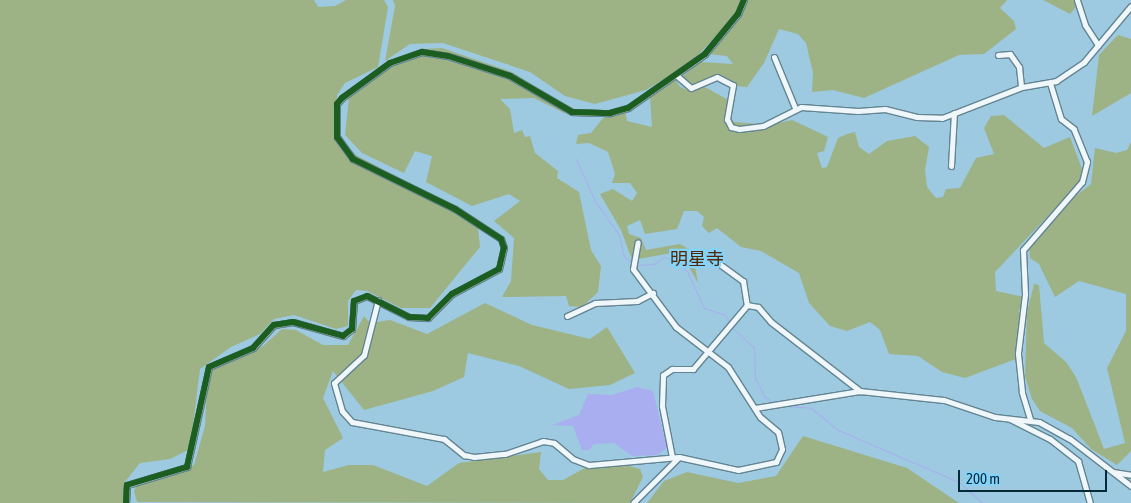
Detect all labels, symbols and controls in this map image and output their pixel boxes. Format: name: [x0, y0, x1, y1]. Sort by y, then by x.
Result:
district label: 明星寺: [670, 248, 724, 270]
scale bar: [961, 460, 1110, 492]
text: 200 m: [966, 470, 1000, 487]

